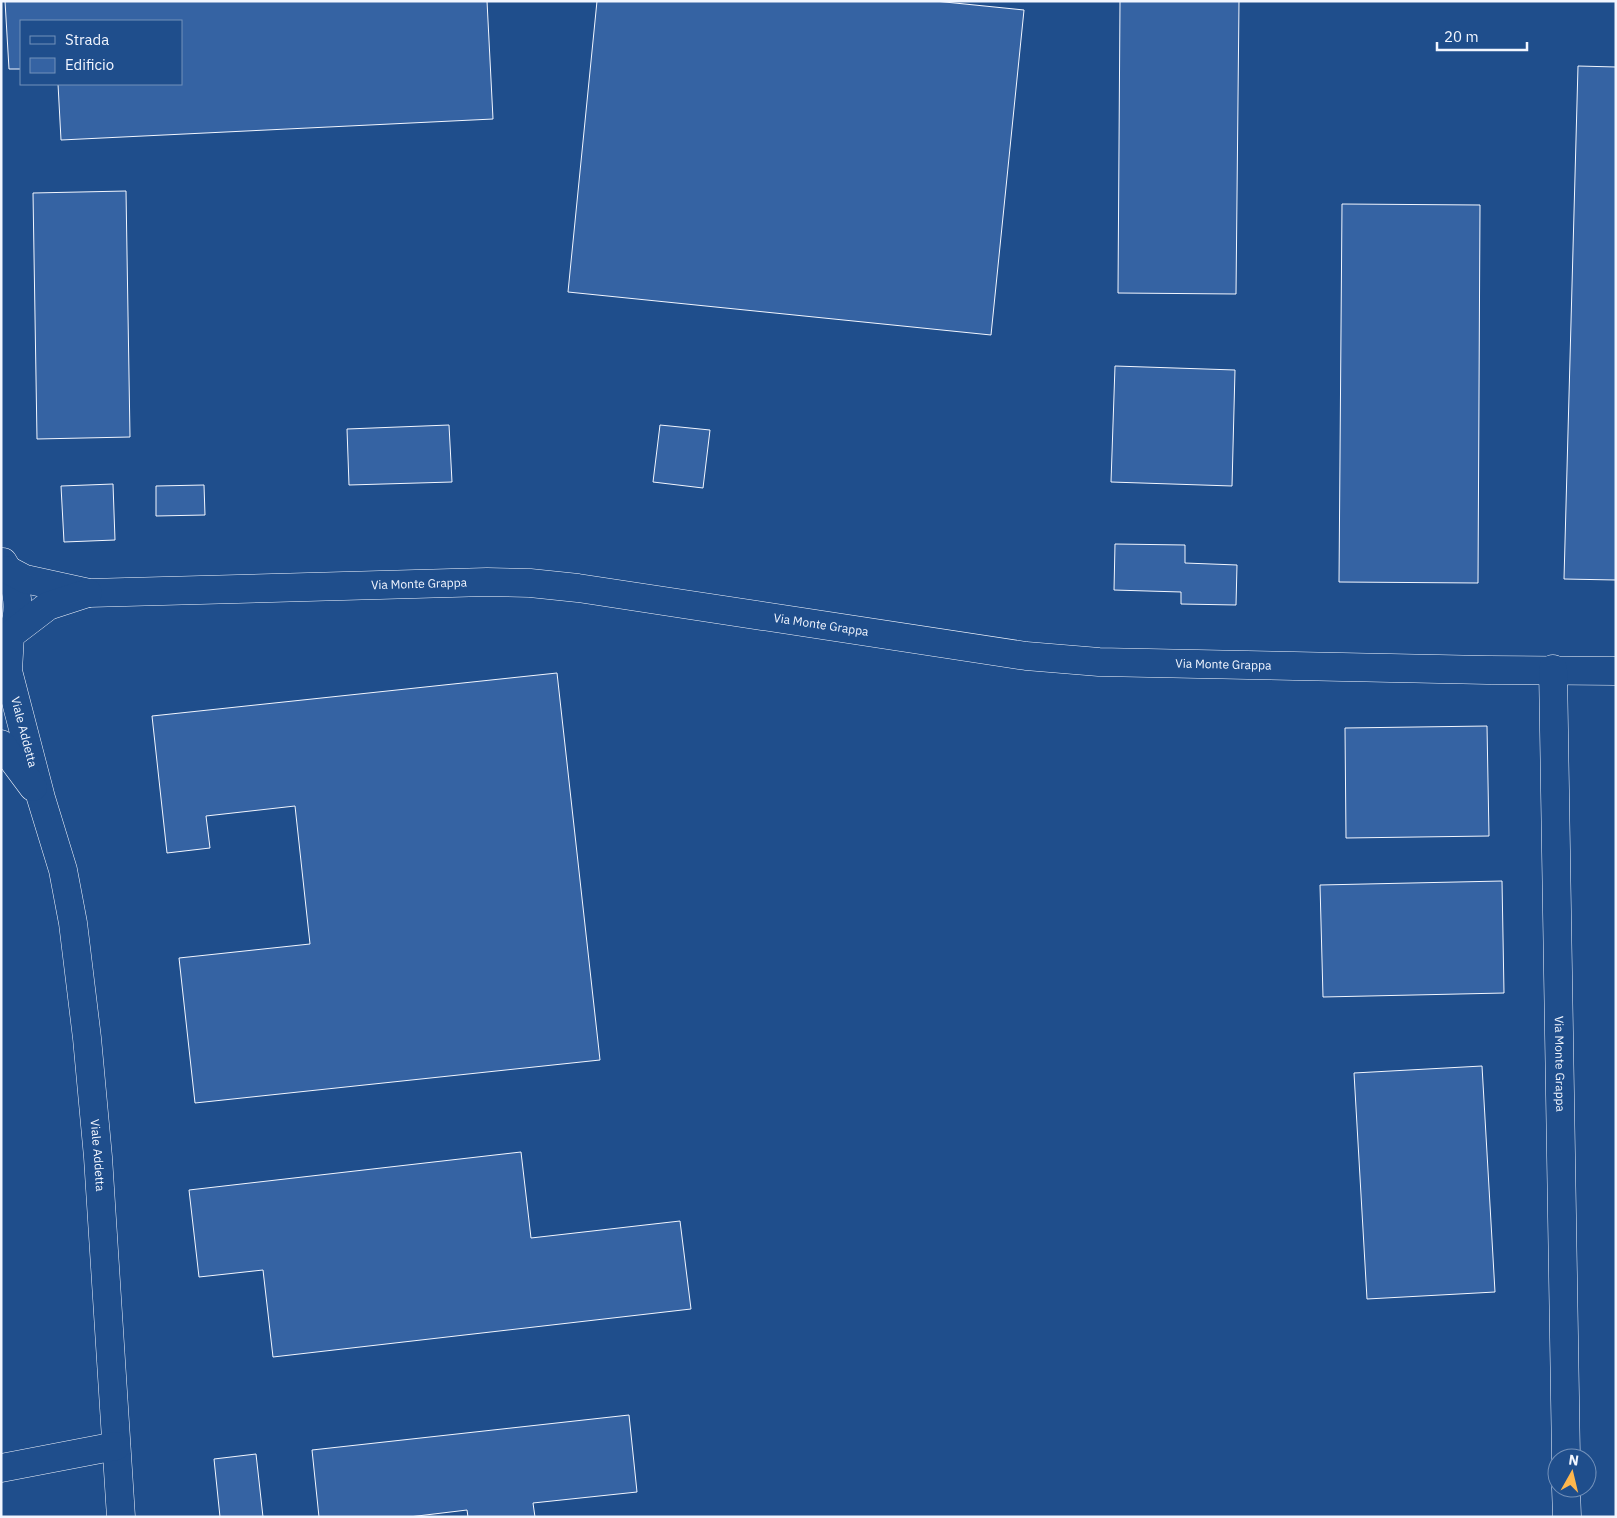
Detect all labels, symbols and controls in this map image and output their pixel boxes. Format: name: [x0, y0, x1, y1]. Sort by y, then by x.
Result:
legend: [20, 20, 182, 85]
scale bar: [1437, 20, 1527, 52]
text: 20 m: [1444, 27, 1479, 46]
text: Strada: [65, 30, 109, 49]
text: Edificio: [65, 55, 114, 74]
street label: Via Monte Grappa: [371, 575, 468, 592]
street label: Via Monte Grappa: [773, 610, 870, 639]
street label: Via Monte Grappa: [1175, 656, 1272, 673]
street label: Viale Addetta: [8, 695, 41, 769]
street label: Via Monte Grappa: [1552, 1016, 1568, 1113]
street label: Viale Addetta: [88, 1118, 108, 1192]
north arrow: [1547, 1448, 1597, 1498]
text: N: [1568, 1451, 1580, 1470]

